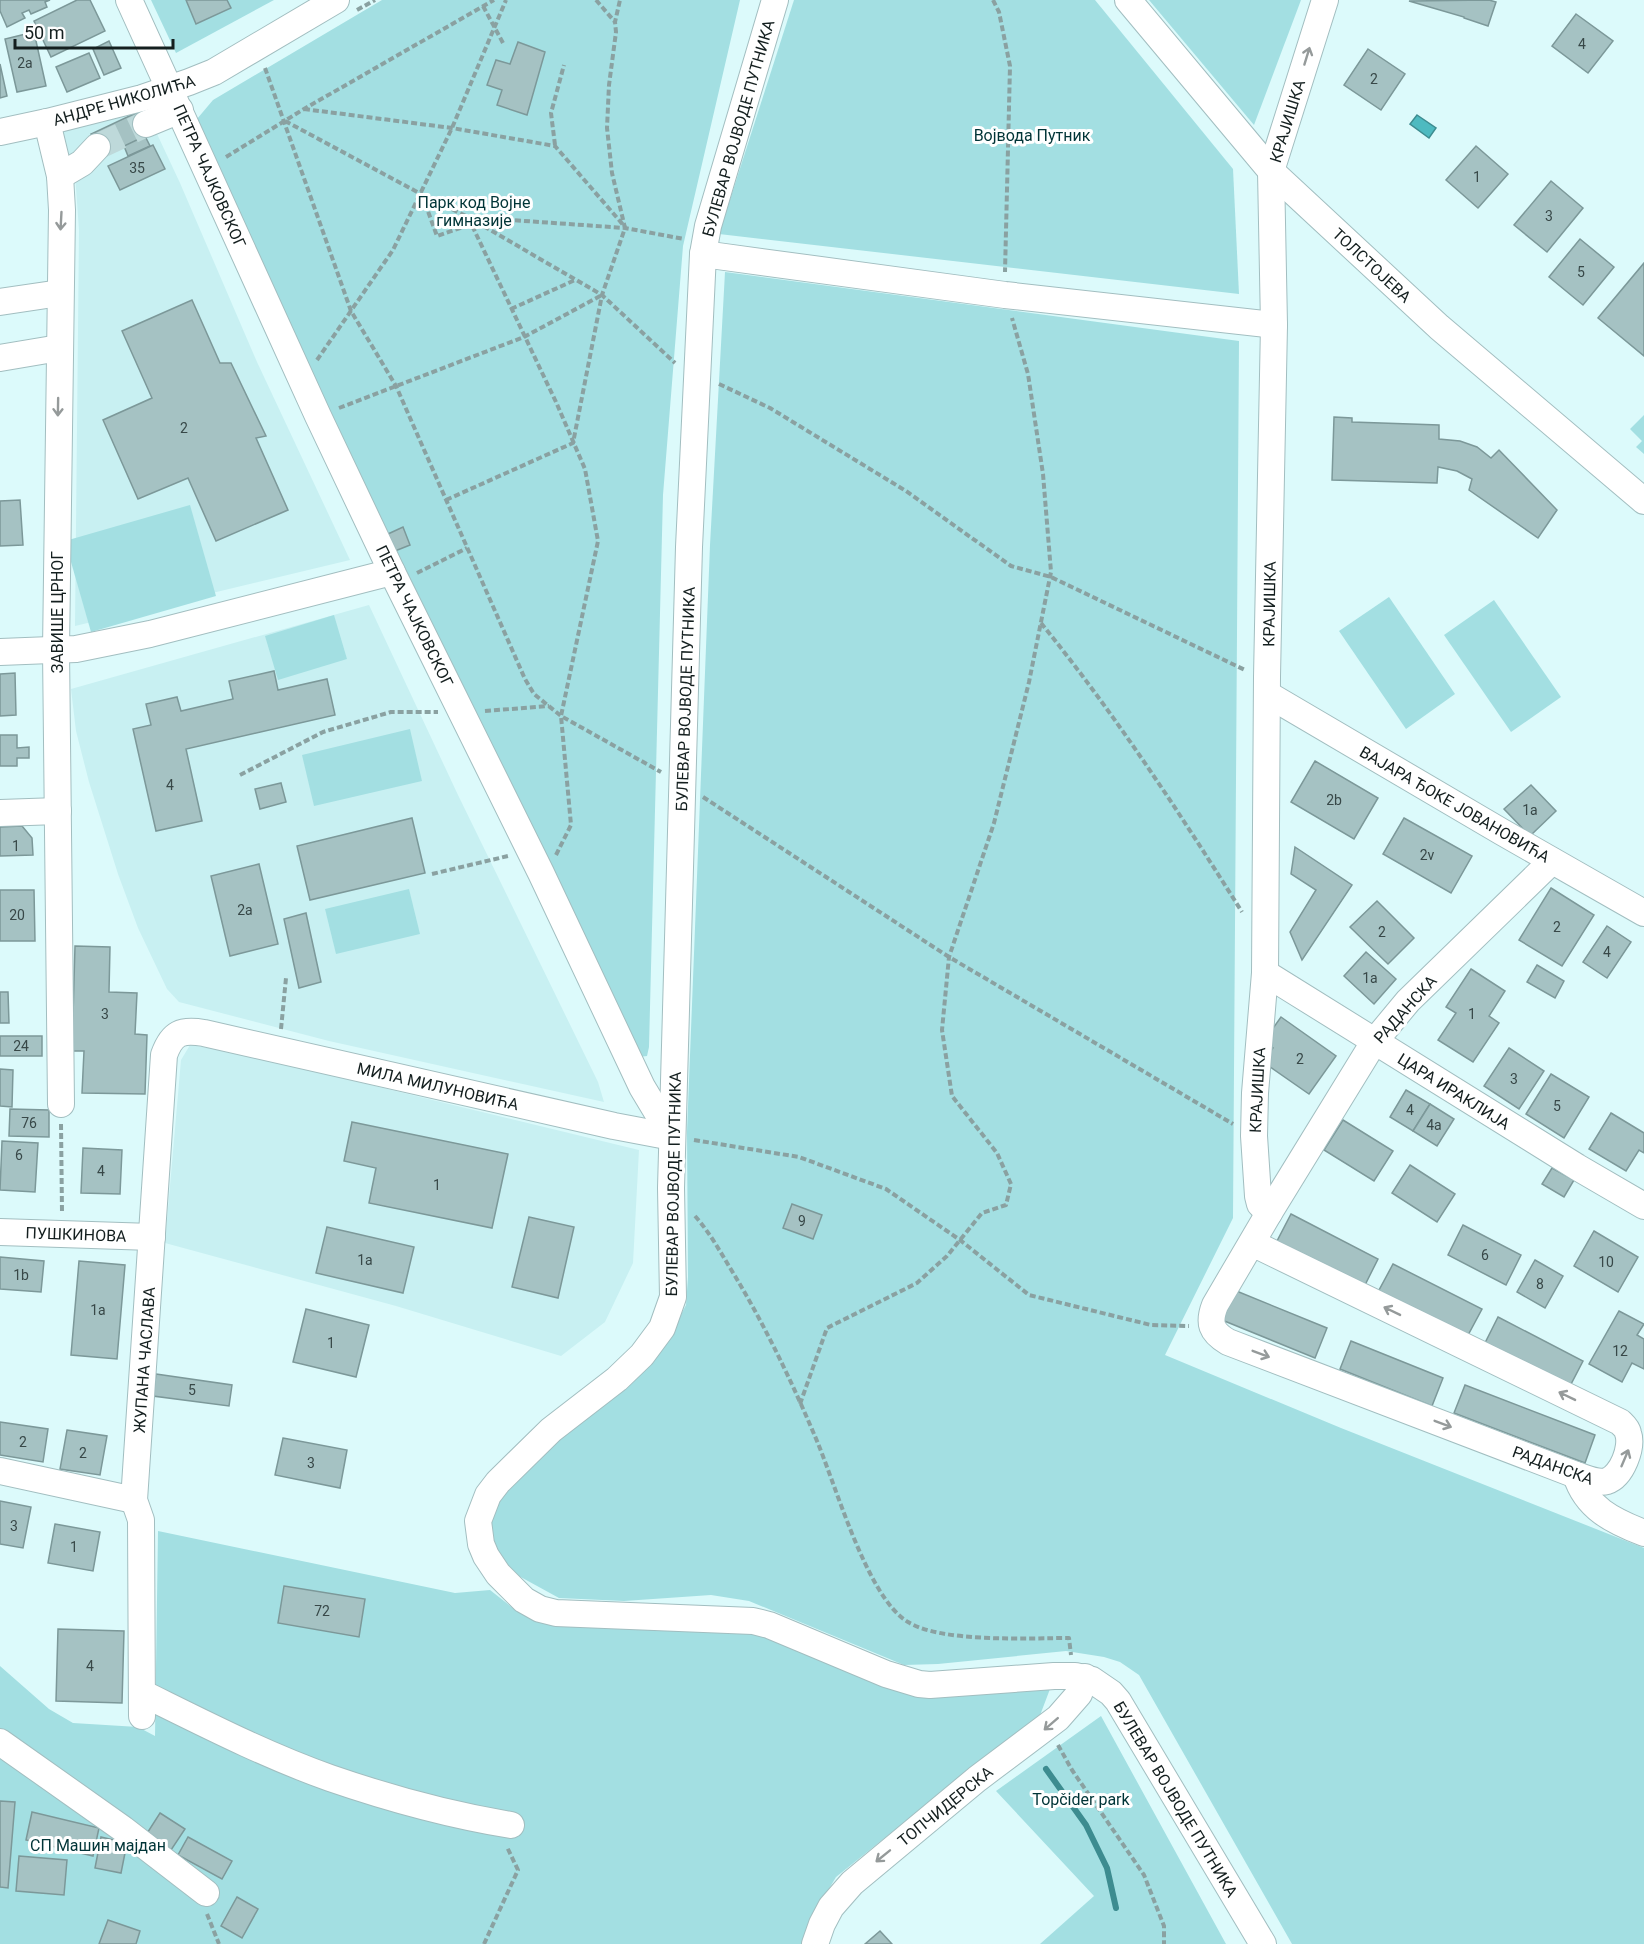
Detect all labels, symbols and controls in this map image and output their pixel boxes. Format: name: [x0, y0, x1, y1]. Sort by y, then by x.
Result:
scale bar: [15, 12, 172, 50]
street label: БУЛЕВАР ВОЈВОДЕ ПУТНИКА: [698, 17, 779, 239]
text: 50 m: [24, 22, 64, 43]
house number: 4: [1578, 36, 1586, 52]
one-way arrow: [1302, 47, 1313, 66]
house number: 2a: [17, 55, 33, 71]
street label: АНДРЕ НИКОЛИЋА: [51, 71, 198, 130]
house number: 2: [1370, 71, 1378, 87]
street label: КРАЈИШКА: [1266, 77, 1309, 165]
street label: ПЕТРА ЧАЈКОВСКОГ: [169, 101, 250, 251]
park label: Војвода Путник: [974, 126, 1091, 145]
house number: 35: [129, 160, 145, 176]
house number: 1: [1473, 169, 1481, 185]
park label: Парк код Војне гимназије: [417, 193, 531, 230]
house number: 3: [1545, 208, 1553, 224]
one-way arrow: [56, 211, 67, 231]
street label: ТОЛСТОЈЕВА: [1329, 224, 1415, 307]
house number: 5: [1577, 264, 1585, 280]
one-way arrow: [52, 396, 64, 416]
house number: 2: [180, 420, 188, 436]
street label: ПЕТРА ЧАЈКОВСКОГ: [372, 542, 457, 690]
street label: ЗАВИШЕ ЦРНОГ: [48, 551, 67, 673]
street label: КРАЈИШКА: [1259, 560, 1280, 647]
street label: БУЛЕВАР ВОЈВОДЕ ПУТНИКА: [672, 586, 699, 812]
street label: ВАЈАРА ЂОКЕ ЈОВАНОВИЋА: [1356, 742, 1554, 867]
house number: 4: [166, 777, 174, 793]
house number: 2b: [1326, 792, 1342, 808]
house number: 1a: [1522, 802, 1538, 818]
house number: 1: [12, 838, 20, 854]
house number: 2v: [1420, 847, 1435, 863]
house number: 2a: [237, 902, 253, 918]
house number: 20: [9, 907, 25, 923]
house number: 2: [1553, 919, 1561, 935]
house number: 2: [1378, 924, 1386, 940]
house number: 4: [1603, 944, 1611, 960]
house number: 1a: [1362, 970, 1378, 986]
street label: РАДАНСКА: [1370, 971, 1441, 1047]
house number: 3: [101, 1006, 109, 1022]
house number: 1: [1468, 1006, 1476, 1022]
house number: 24: [13, 1038, 29, 1054]
street label: КРАЈИШКА: [1246, 1046, 1269, 1133]
street label: ЦАРА ИРАКЛИЈА: [1394, 1049, 1514, 1134]
house number: 2: [1296, 1051, 1304, 1067]
street label: МИЛА МИЛУНОВИЋА: [355, 1059, 521, 1114]
street label: БУЛЕВАР ВОЈВОДЕ ПУТНИКА: [662, 1071, 685, 1297]
house number: 3: [1510, 1071, 1518, 1087]
house number: 5: [1553, 1098, 1561, 1114]
house number: 4: [1406, 1102, 1414, 1118]
house number: 76: [21, 1115, 37, 1131]
house number: 4a: [1426, 1117, 1442, 1133]
house number: 6: [15, 1147, 23, 1163]
house number: 4: [97, 1163, 105, 1179]
house number: 1: [433, 1177, 441, 1193]
house number: 9: [798, 1213, 806, 1229]
street label: ПУШКИНОВА: [25, 1223, 127, 1246]
house number: 6: [1481, 1247, 1489, 1263]
house number: 1a: [357, 1252, 373, 1268]
house number: 10: [1598, 1254, 1614, 1270]
house number: 1b: [13, 1267, 29, 1283]
house number: 8: [1536, 1276, 1544, 1292]
street label: ЖУПАНА ЧАСЛАВА: [130, 1286, 159, 1434]
house number: 1a: [90, 1302, 106, 1318]
one-way arrow: [1383, 1305, 1401, 1316]
house number: 1: [327, 1335, 335, 1351]
house number: 12: [1612, 1343, 1628, 1359]
one-way arrow: [1251, 1350, 1270, 1361]
house number: 5: [188, 1382, 196, 1398]
one-way arrow: [1559, 1390, 1577, 1402]
one-way arrow: [1433, 1419, 1452, 1430]
house number: 2: [19, 1434, 27, 1450]
street label: РАДАНСКА: [1510, 1442, 1596, 1489]
house number: 2: [79, 1445, 87, 1461]
one-way arrow: [1620, 1450, 1631, 1468]
house number: 3: [307, 1455, 315, 1471]
house number: 3: [10, 1518, 18, 1534]
house number: 1: [70, 1539, 78, 1555]
house number: 72: [314, 1603, 330, 1619]
house number: 4: [86, 1658, 94, 1674]
street label: БУЛЕВАР ВОЈВОДЕ ПУТНИКА: [1110, 1698, 1242, 1901]
one-way arrow: [1043, 1717, 1059, 1730]
street label: ТОПЧИДЕРСКА: [894, 1762, 997, 1850]
park label: Topčider park: [1032, 1790, 1131, 1809]
park label: СП Машин мајдан: [30, 1836, 166, 1855]
one-way arrow: [876, 1849, 892, 1862]

